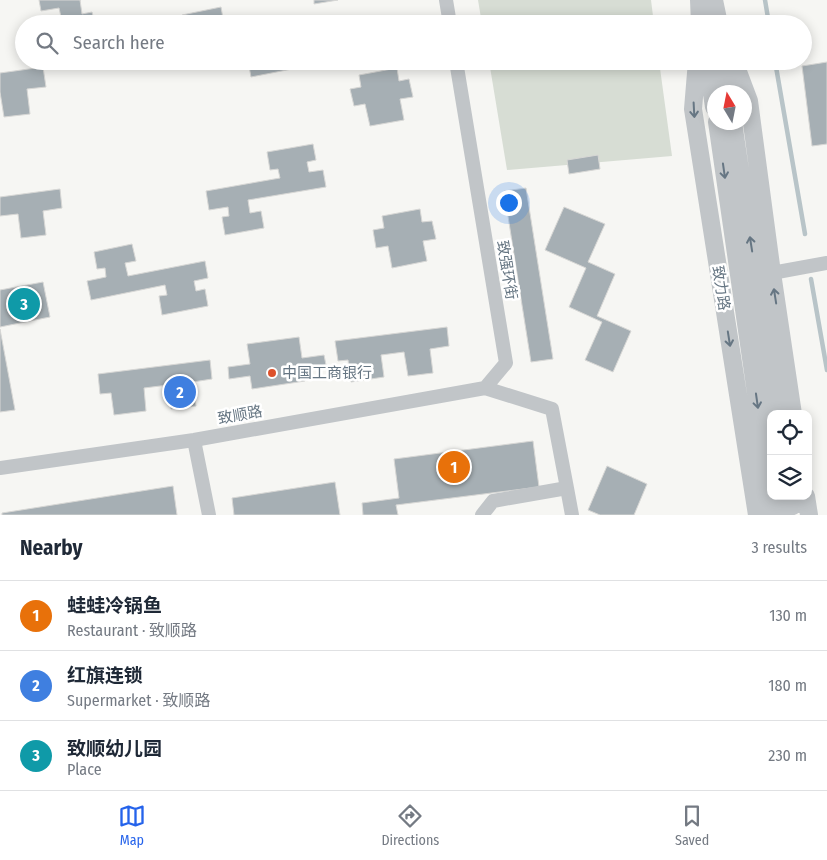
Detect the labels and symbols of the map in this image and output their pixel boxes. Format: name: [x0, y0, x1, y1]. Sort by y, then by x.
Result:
north arrow: [707, 85, 752, 130]
one-way arrow: [689, 101, 699, 117]
one-way arrow: [719, 162, 729, 178]
your location: [496, 190, 522, 216]
one-way arrow: [746, 237, 756, 253]
street label: 致强环街: [493, 239, 521, 301]
street label: 致力路: [709, 264, 733, 312]
pin: 3: [8, 285, 40, 323]
one-way arrow: [770, 289, 780, 305]
one-way arrow: [724, 331, 734, 347]
place label: 中国工商银行: [282, 364, 372, 382]
marker: 中国工商银行: [266, 367, 278, 379]
pin: 2: [164, 373, 196, 411]
one-way arrow: [752, 393, 762, 409]
street label: 致顺路: [216, 402, 264, 428]
pin: 1: [438, 448, 470, 486]

